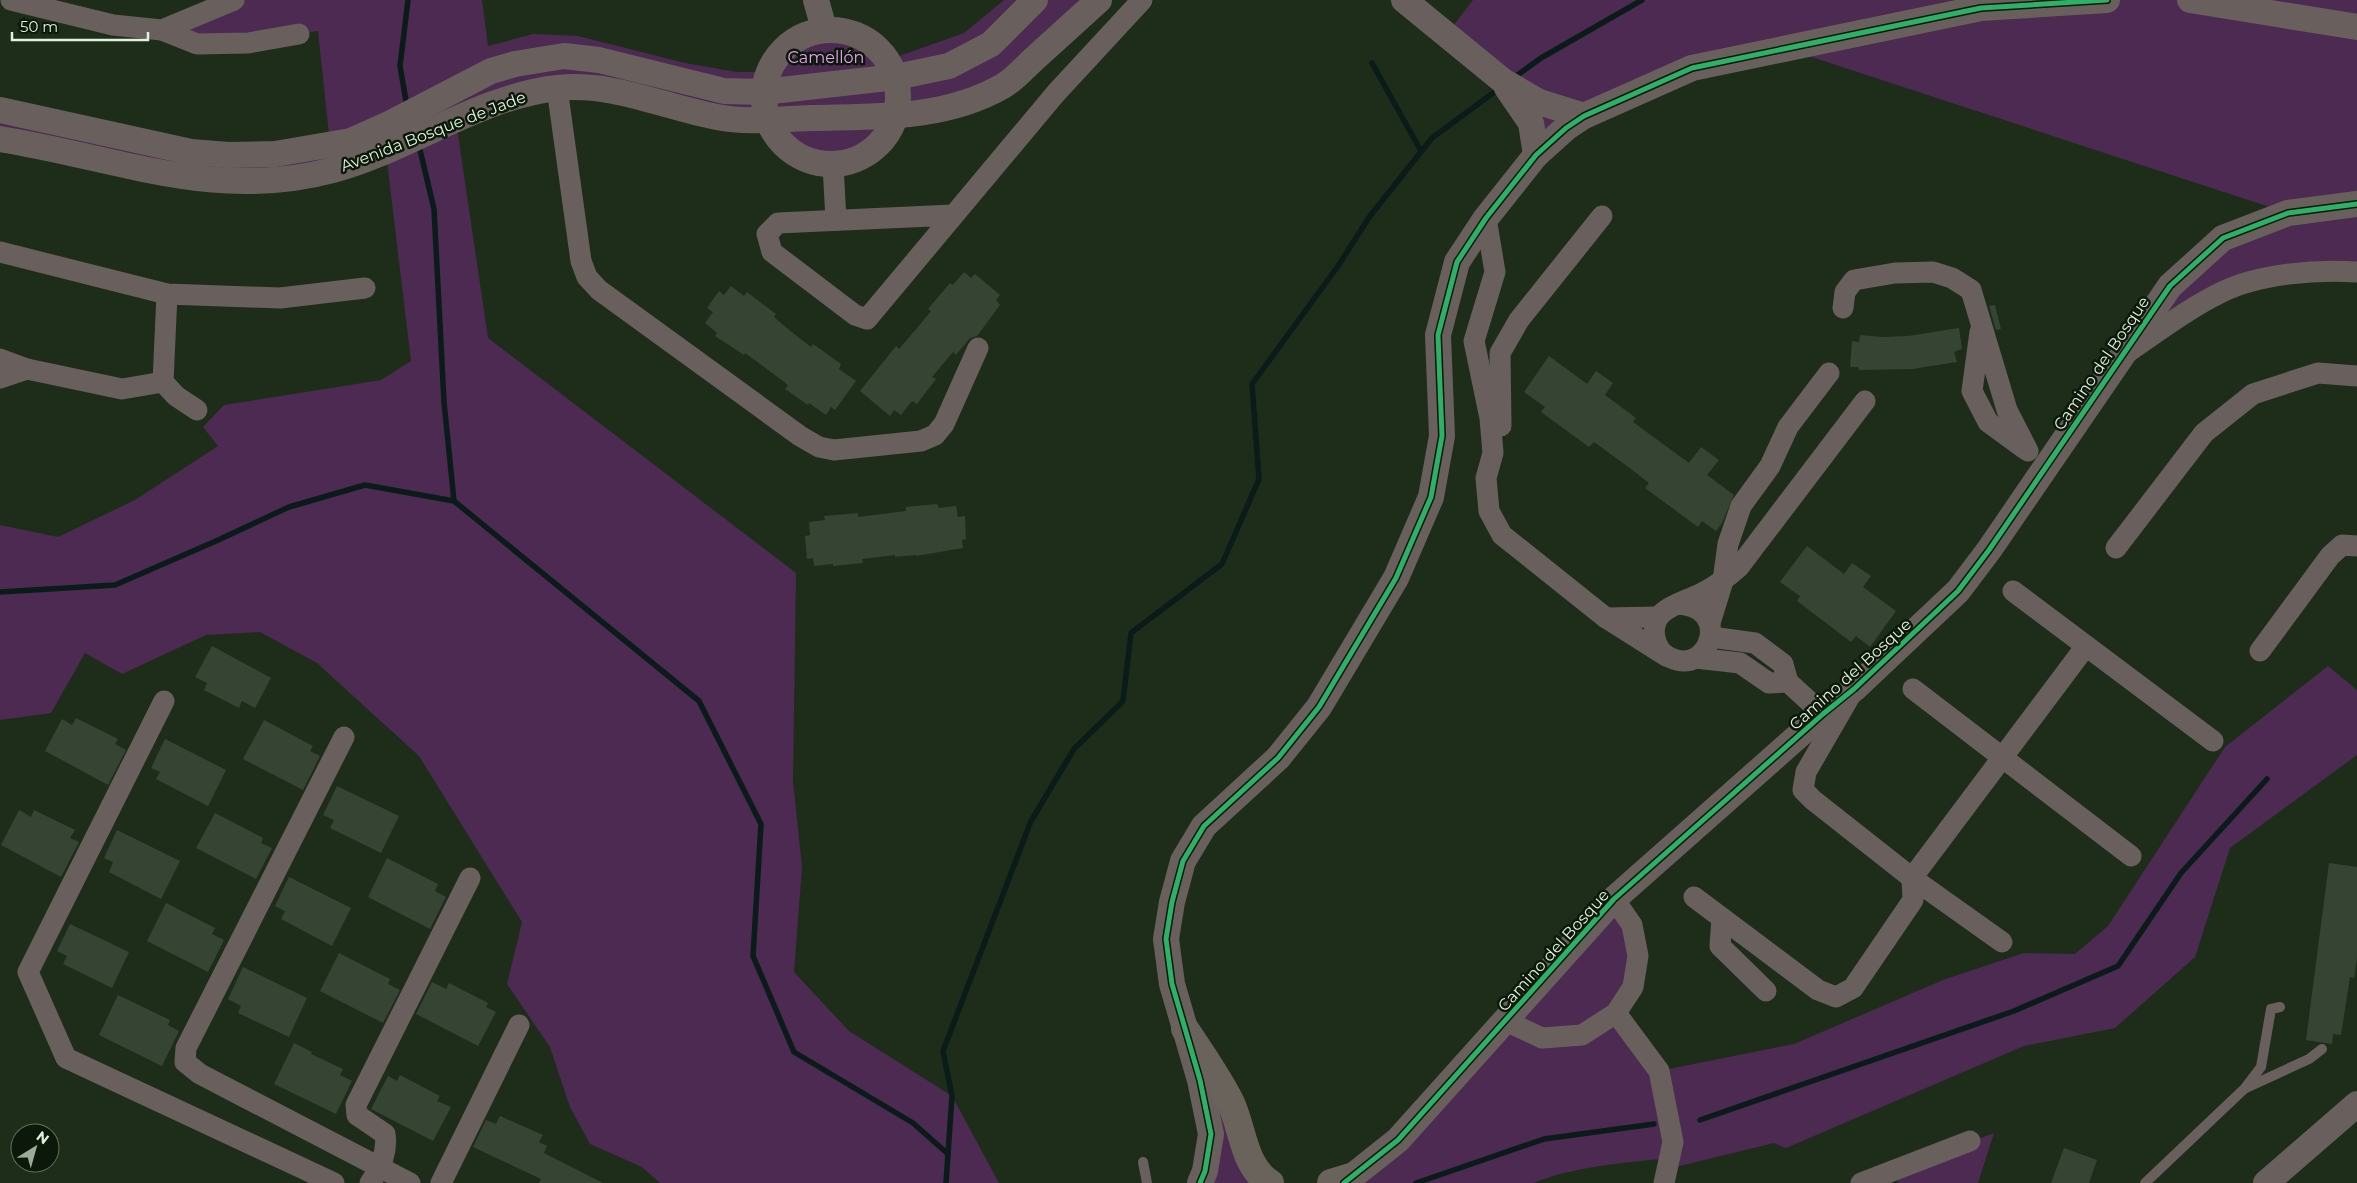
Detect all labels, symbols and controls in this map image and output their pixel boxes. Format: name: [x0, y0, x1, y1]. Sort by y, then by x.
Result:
scale bar: [12, 10, 149, 42]
text: 50 m: [20, 17, 58, 36]
park label: Camellón: [788, 48, 864, 67]
street label: Avenida Bosque de Jade: [338, 87, 528, 176]
street label: Camino del Bosque: [2050, 293, 2153, 434]
street label: Camino del Bosque: [1786, 615, 1915, 734]
street label: Camino del Bosque: [1494, 886, 1613, 1015]
north arrow: [10, 1123, 60, 1173]
text: N: [33, 1127, 53, 1148]

